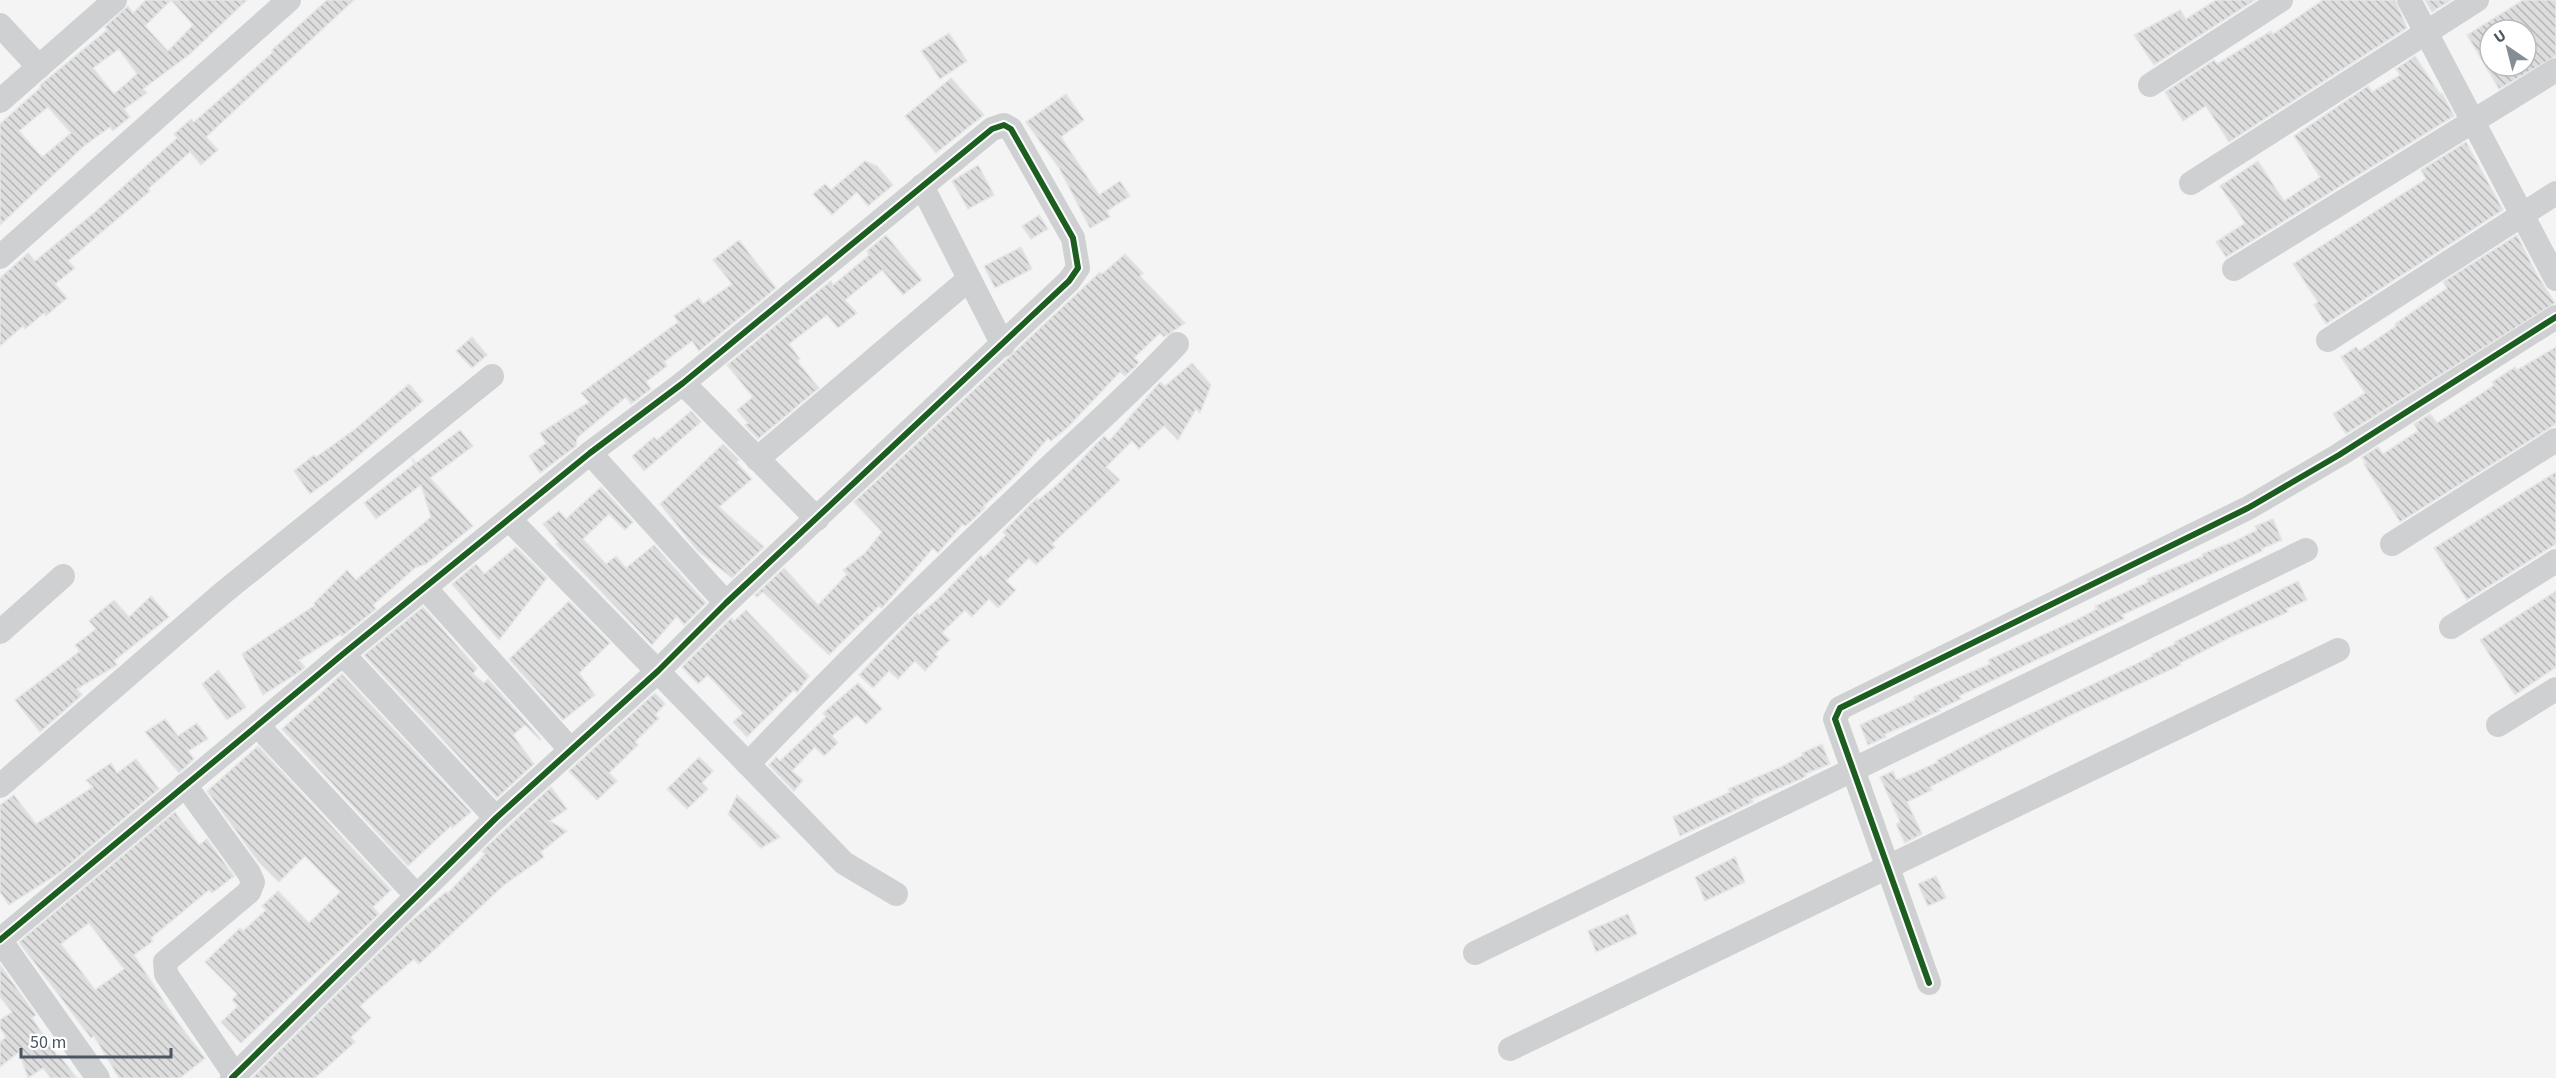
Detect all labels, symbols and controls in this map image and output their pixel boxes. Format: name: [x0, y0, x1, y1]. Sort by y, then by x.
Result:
north arrow: [2478, 18, 2538, 78]
text: U: [2489, 24, 2511, 49]
scale bar: [21, 1021, 171, 1059]
text: 50 m: [30, 1030, 66, 1055]

